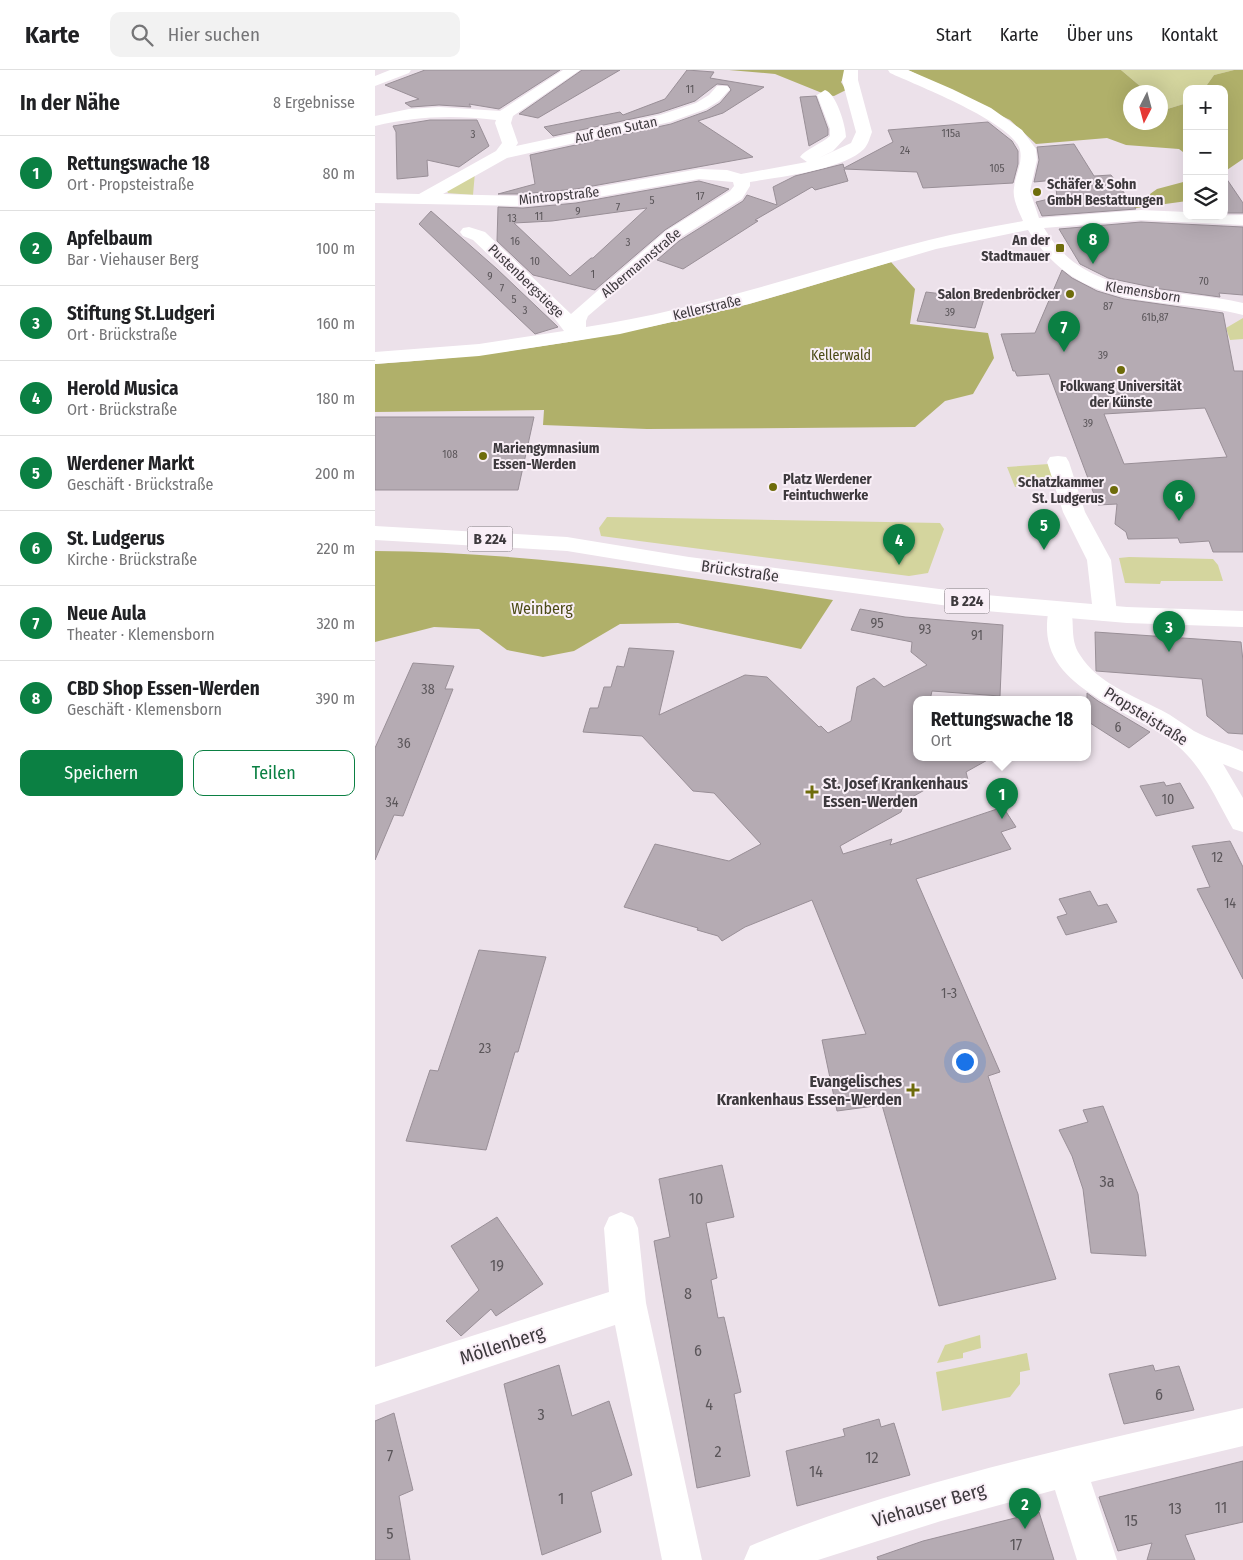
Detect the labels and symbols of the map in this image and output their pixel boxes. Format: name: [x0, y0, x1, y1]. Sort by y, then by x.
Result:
house number: 11: [686, 83, 694, 96]
north arrow: [1123, 85, 1168, 130]
street label: Auf dem Sutan: [573, 113, 659, 147]
house number: 115a: [942, 127, 960, 140]
house number: 3: [471, 128, 476, 141]
house number: 24: [900, 144, 911, 157]
house number: 105: [989, 162, 1005, 175]
place label: Schäfer & Sohn GmbH Bestattungen: [1047, 176, 1163, 209]
street label: Mintropstraße: [518, 183, 600, 209]
marker: Schäfer & Sohn GmbH Bestattungen: [1031, 186, 1043, 198]
house number: 17: [696, 190, 705, 203]
house number: 5: [649, 194, 655, 207]
house number: 7: [616, 201, 621, 214]
house number: 9: [575, 205, 581, 218]
house number: 11: [535, 210, 543, 223]
house number: 13: [507, 212, 517, 225]
pin: 8: [1077, 223, 1109, 264]
street label: Albermannstraße: [598, 225, 684, 301]
place label: An der Stadtmauer: [981, 232, 1051, 265]
house number: 16: [510, 235, 520, 248]
house number: 3: [626, 236, 631, 249]
street label: Pustenbergstiege: [485, 241, 567, 321]
marker: An der Stadtmauer: [1054, 242, 1066, 254]
house number: 10: [530, 255, 540, 268]
house number: 1: [591, 268, 595, 281]
house number: 9: [487, 270, 493, 283]
house number: 70: [1199, 275, 1209, 288]
street label: Klemensborn: [1104, 278, 1182, 306]
house number: 7: [500, 282, 505, 295]
place label: Salon Bredenbröcker: [938, 286, 1061, 303]
marker: Salon Bredenbröcker: [1064, 288, 1076, 300]
street label: Kellerstraße: [671, 292, 743, 324]
house number: 5: [511, 293, 517, 306]
house number: 87: [1103, 300, 1113, 313]
house number: 3: [523, 304, 528, 317]
house number: 39: [945, 306, 955, 319]
pin: 7: [1048, 311, 1080, 352]
house number: 61b,87: [1141, 311, 1169, 324]
park label: Kellerwald: [811, 347, 871, 364]
house number: 39: [1098, 349, 1108, 362]
marker: Folkwang Universität der Künste: [1115, 364, 1127, 376]
place label: Folkwang Universität der Künste: [1060, 378, 1183, 411]
house number: 39: [1083, 417, 1093, 430]
place label: Mariengymnasium Essen-Werden: [493, 440, 600, 473]
house number: 108: [442, 448, 458, 461]
marker: Mariengymnasium Essen-Werden: [477, 450, 489, 462]
place label: Platz Werdener Feintuchwerke: [783, 471, 873, 504]
place label: Schatzkammer St. Ludgerus: [1018, 474, 1105, 507]
pin: 6: [1163, 480, 1195, 521]
marker: Platz Werdener Feintuchwerke: [767, 481, 779, 493]
marker: Schatzkammer St. Ludgerus: [1108, 484, 1120, 496]
pin: 5: [1028, 509, 1060, 550]
pin: 4: [883, 524, 915, 565]
road number: B 224: [467, 526, 513, 552]
street label: Brückstraße: [700, 556, 780, 586]
road number: B 224: [945, 588, 989, 614]
park label: Weinberg: [511, 599, 573, 618]
pin: 3: [1153, 611, 1185, 652]
house number: 95: [870, 615, 884, 632]
house number: 93: [919, 621, 931, 638]
house number: 91: [971, 627, 983, 644]
house number: 38: [421, 681, 435, 698]
street label: Propsteistraße: [1101, 683, 1192, 749]
house number: 6: [1115, 719, 1122, 736]
house number: 36: [397, 735, 411, 752]
place label: St. Josef Krankenhaus Essen-Werden: [823, 774, 968, 811]
pin: 1: [986, 778, 1018, 819]
marker: St. Josef Krankenhaus Essen-Werden: [805, 785, 819, 799]
house number: 10: [1162, 791, 1174, 808]
house number: 34: [385, 794, 399, 811]
house number: 12: [1211, 849, 1223, 866]
house number: 14: [1224, 895, 1236, 912]
house number: 1-3: [941, 985, 957, 1002]
house number: 23: [479, 1040, 491, 1057]
your location: [952, 1049, 978, 1075]
place label: Evangelisches Krankenhaus Essen-Werden: [717, 1072, 902, 1109]
marker: Evangelisches Krankenhaus Essen-Werden: [906, 1083, 920, 1097]
house number: 3a: [1099, 1172, 1115, 1191]
house number: 10: [689, 1189, 703, 1208]
house number: 19: [490, 1256, 504, 1275]
house number: 8: [684, 1284, 692, 1303]
street label: Möllenberg: [457, 1321, 547, 1369]
house number: 6: [694, 1341, 702, 1360]
house number: 6: [1155, 1385, 1163, 1404]
house number: 4: [705, 1395, 713, 1414]
house number: 3: [537, 1405, 545, 1424]
house number: 2: [714, 1442, 722, 1461]
house number: 7: [387, 1446, 394, 1465]
house number: 12: [865, 1448, 879, 1467]
house number: 14: [809, 1462, 823, 1481]
street label: Viehauser Berg: [870, 1478, 988, 1532]
pin: 2: [1009, 1488, 1041, 1529]
house number: 1: [558, 1489, 564, 1508]
house number: 11: [1215, 1498, 1227, 1517]
house number: 13: [1168, 1499, 1182, 1518]
house number: 15: [1124, 1511, 1138, 1530]
house number: 5: [386, 1524, 394, 1543]
house number: 17: [1010, 1535, 1023, 1554]

